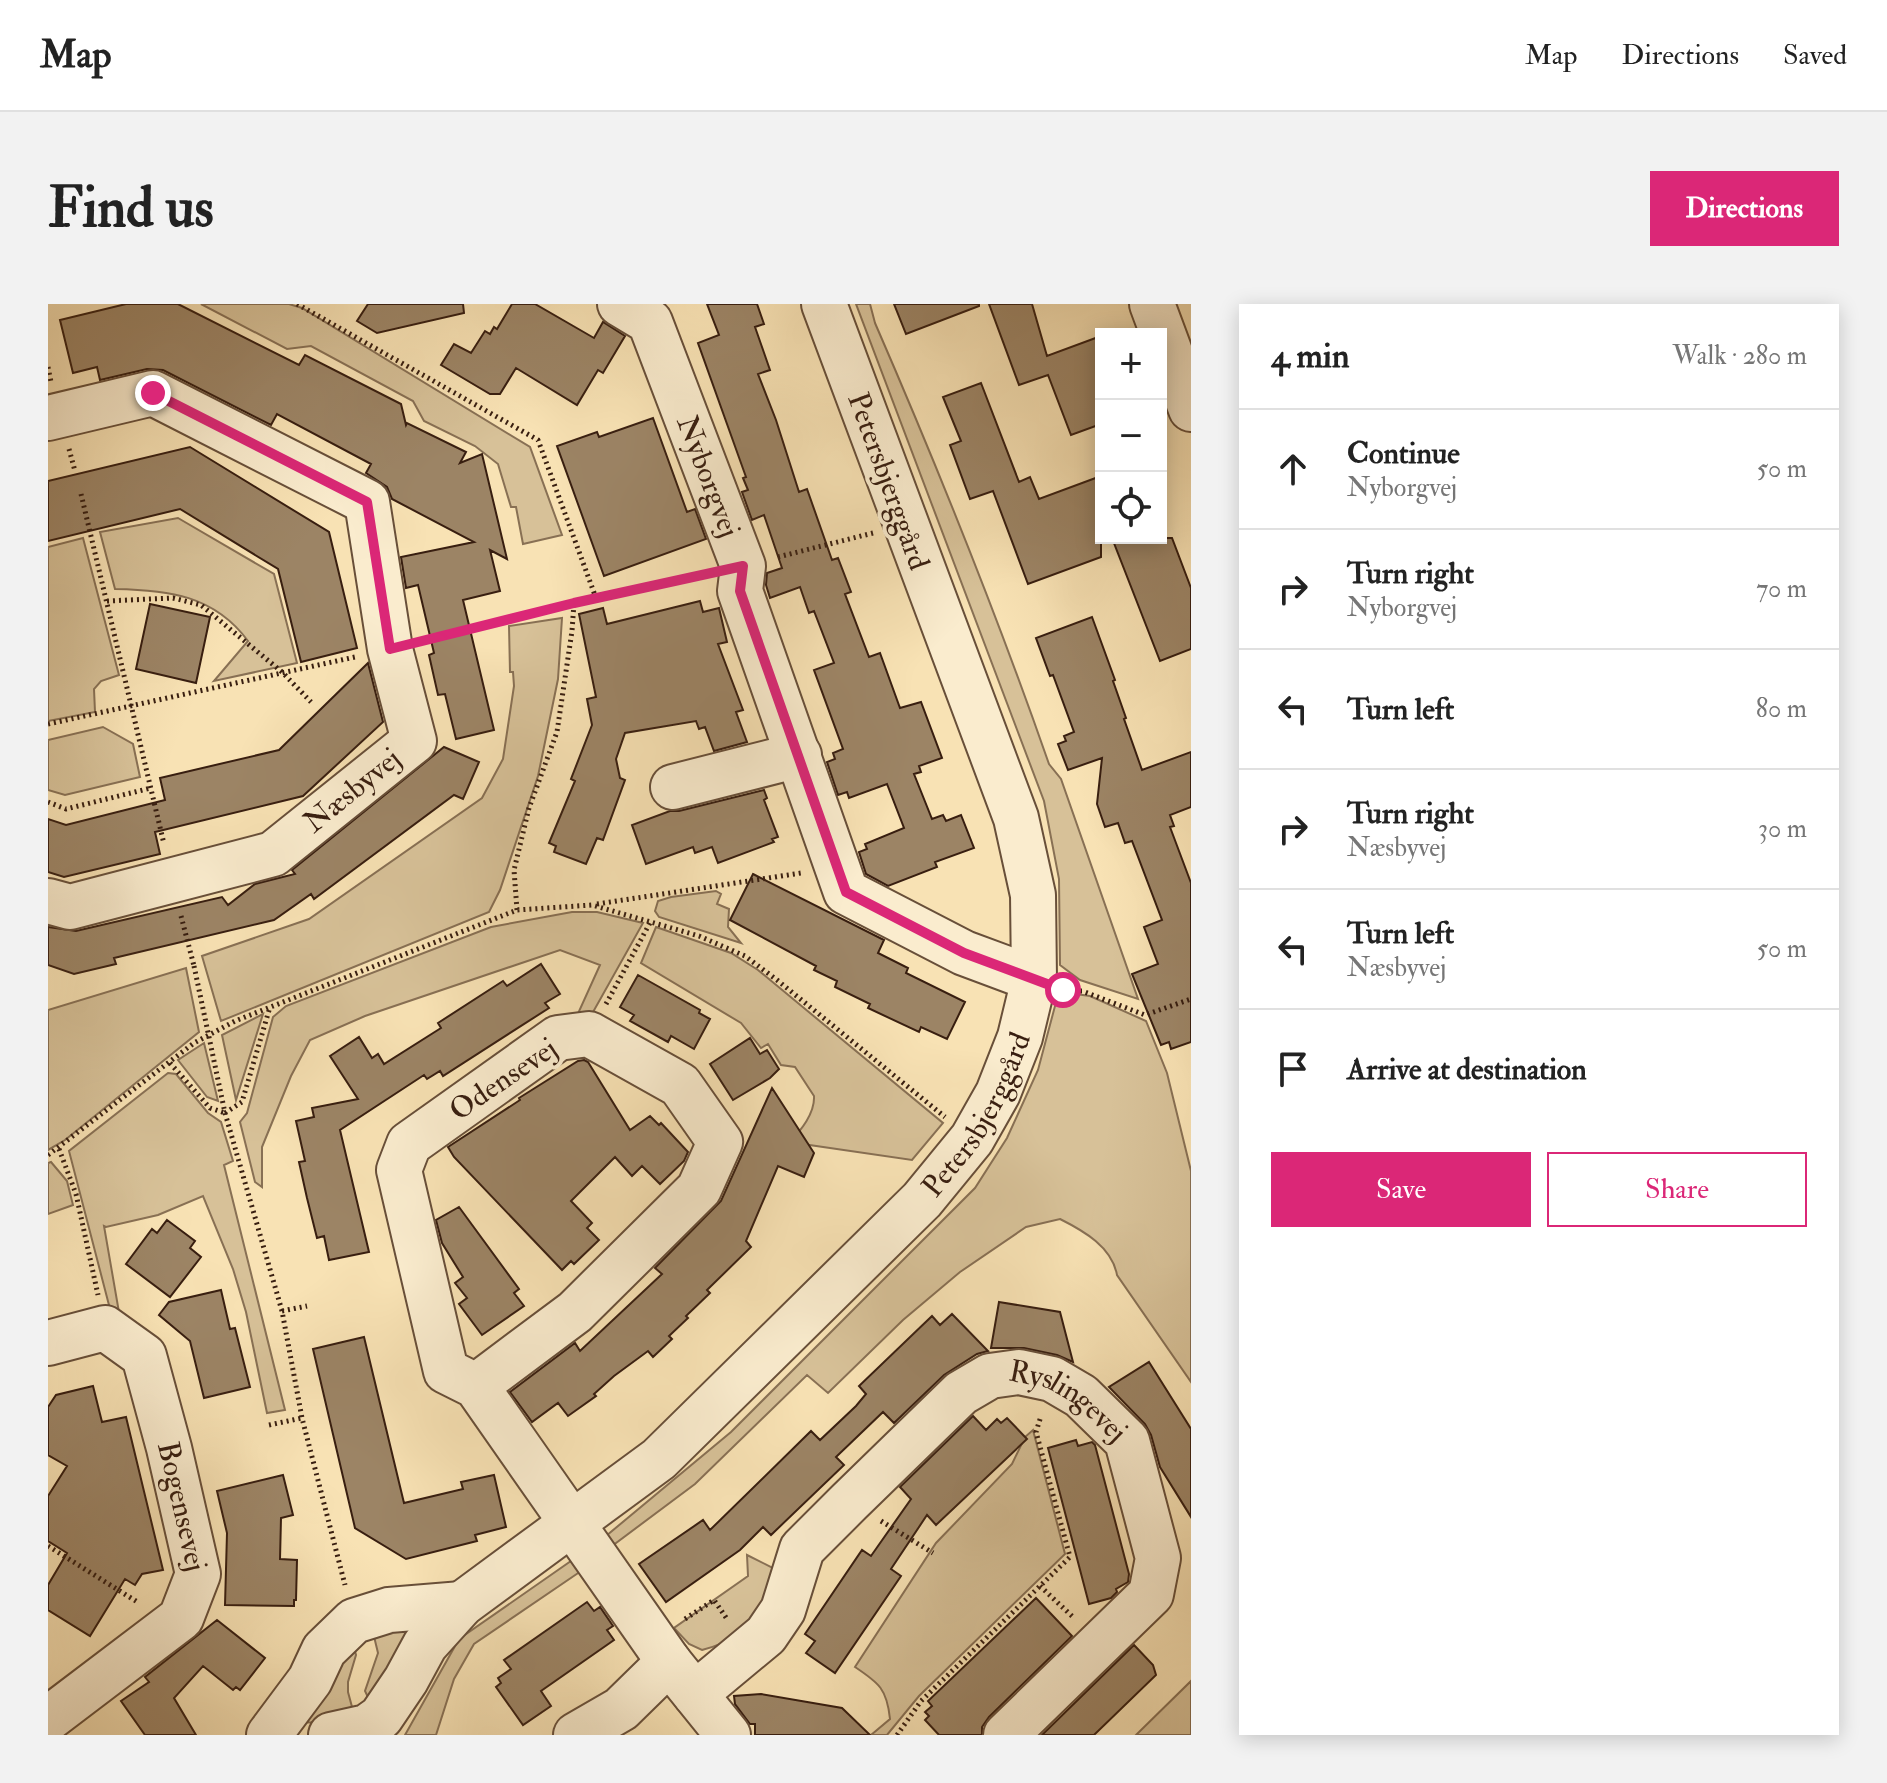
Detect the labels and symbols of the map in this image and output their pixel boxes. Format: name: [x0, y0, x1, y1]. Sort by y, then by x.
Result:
route end: [135, 375, 171, 411]
street label: Petersbjerggård: [839, 387, 938, 575]
street label: Nyborgvej: [668, 410, 748, 542]
street label: Næsbyvej: [296, 740, 408, 841]
route start: [1045, 972, 1081, 1008]
street label: Petersbjerggård: [914, 1027, 1039, 1205]
street label: Odensevej: [442, 1030, 564, 1129]
street label: Ryslingevej: [1006, 1352, 1135, 1450]
street label: Bogensevej: [149, 1438, 215, 1575]

